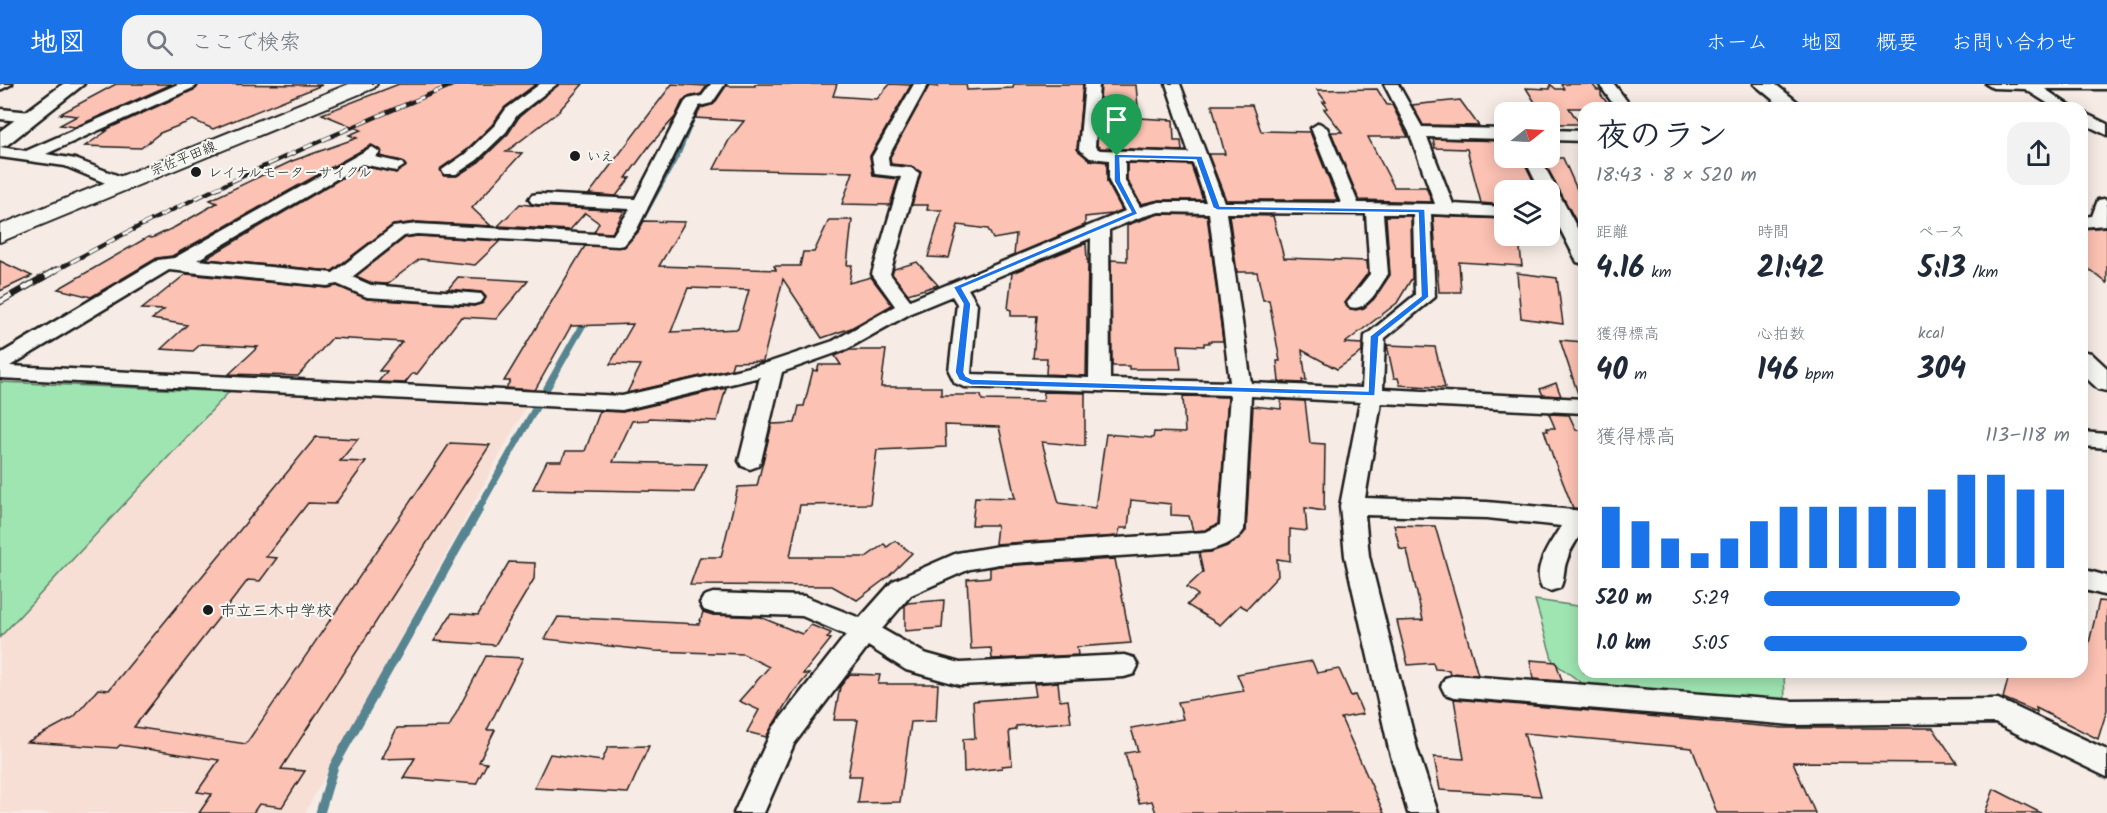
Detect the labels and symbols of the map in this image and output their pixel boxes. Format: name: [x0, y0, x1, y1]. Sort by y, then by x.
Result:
pin: [1091, 94, 1142, 156]
north arrow: [1494, 102, 1560, 168]
street label: 宗佐平田線: [147, 136, 220, 182]
place label: いえ: [587, 146, 614, 168]
marker: いえ: [568, 149, 582, 163]
place label: レイナルモーターサイクル: [208, 162, 372, 184]
marker: レイナルモーターサイクル: [189, 165, 203, 179]
place label: 市立三木中学校: [220, 599, 332, 624]
marker: 市立三木中学校: [201, 603, 215, 617]

